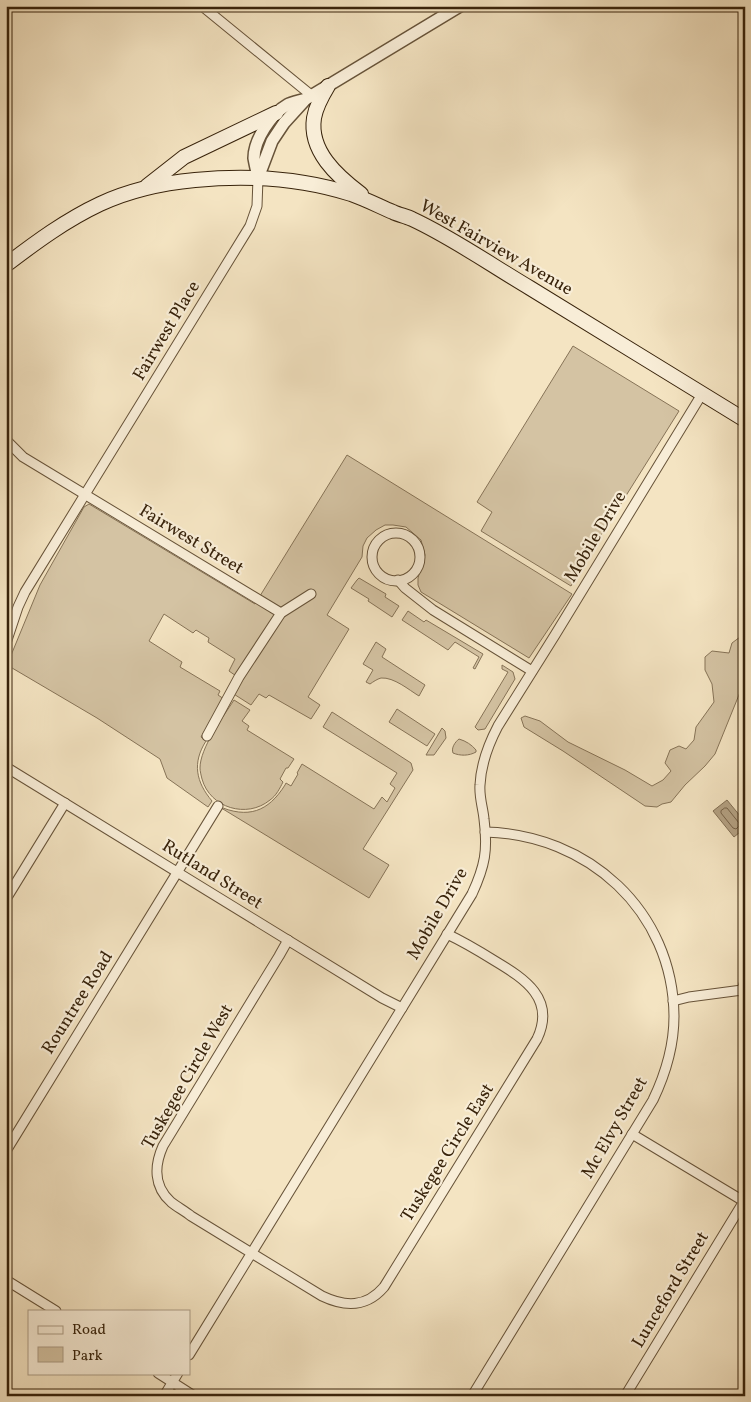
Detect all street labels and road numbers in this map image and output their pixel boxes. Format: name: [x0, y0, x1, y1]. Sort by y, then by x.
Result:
street label: West Fairview Avenue: [415, 194, 577, 302]
street label: Fairwest Place: [127, 276, 207, 386]
street label: Mobile Drive: [559, 487, 633, 587]
street label: Fairwest Street: [134, 499, 248, 581]
street label: Rutland Street: [157, 834, 267, 916]
street label: Mobile Drive: [402, 863, 474, 965]
street label: Rountree Road: [36, 947, 120, 1059]
street label: Tuskegee Circle West: [136, 1000, 240, 1154]
street label: Mc Elvy Street: [576, 1073, 654, 1183]
street label: Tuskegee Circle East: [395, 1079, 501, 1227]
street label: Lunceford Street: [626, 1227, 716, 1353]

